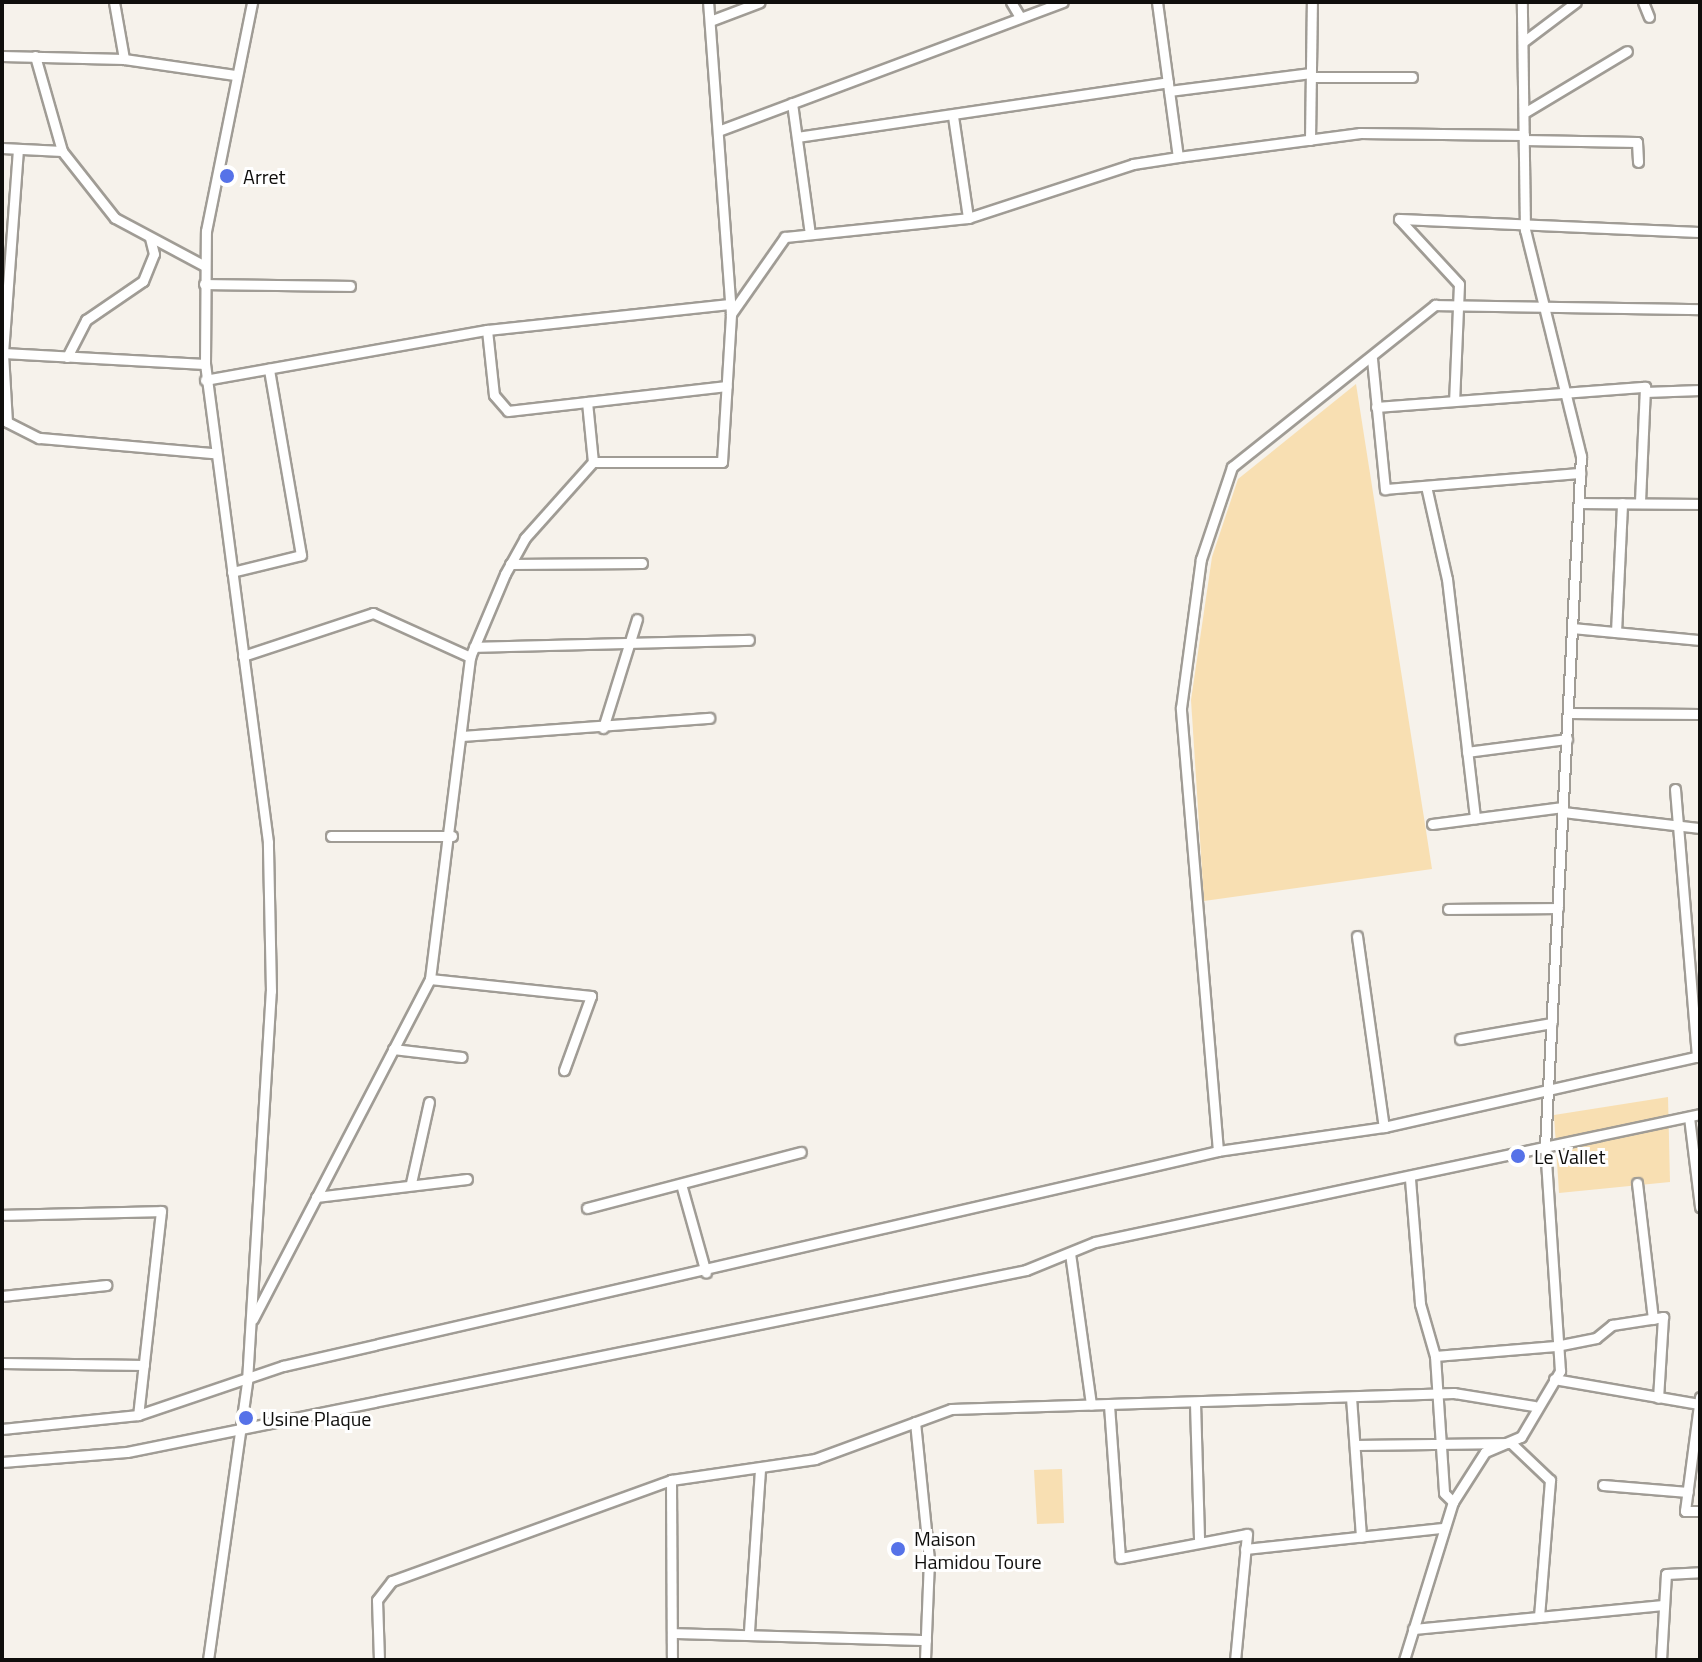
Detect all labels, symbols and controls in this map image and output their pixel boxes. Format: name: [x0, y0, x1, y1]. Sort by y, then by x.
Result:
place label: Arret: [243, 164, 286, 188]
marker: Arret: [218, 167, 236, 185]
place label: Le Vallet: [1534, 1144, 1605, 1168]
marker: Le Vallet: [1509, 1147, 1527, 1165]
place label: Usine Plaque: [262, 1406, 371, 1430]
marker: Usine Plaque: [237, 1409, 255, 1427]
place label: Maison Hamidou Toure: [914, 1526, 1041, 1573]
marker: Maison Hamidou Toure: [889, 1540, 907, 1558]

